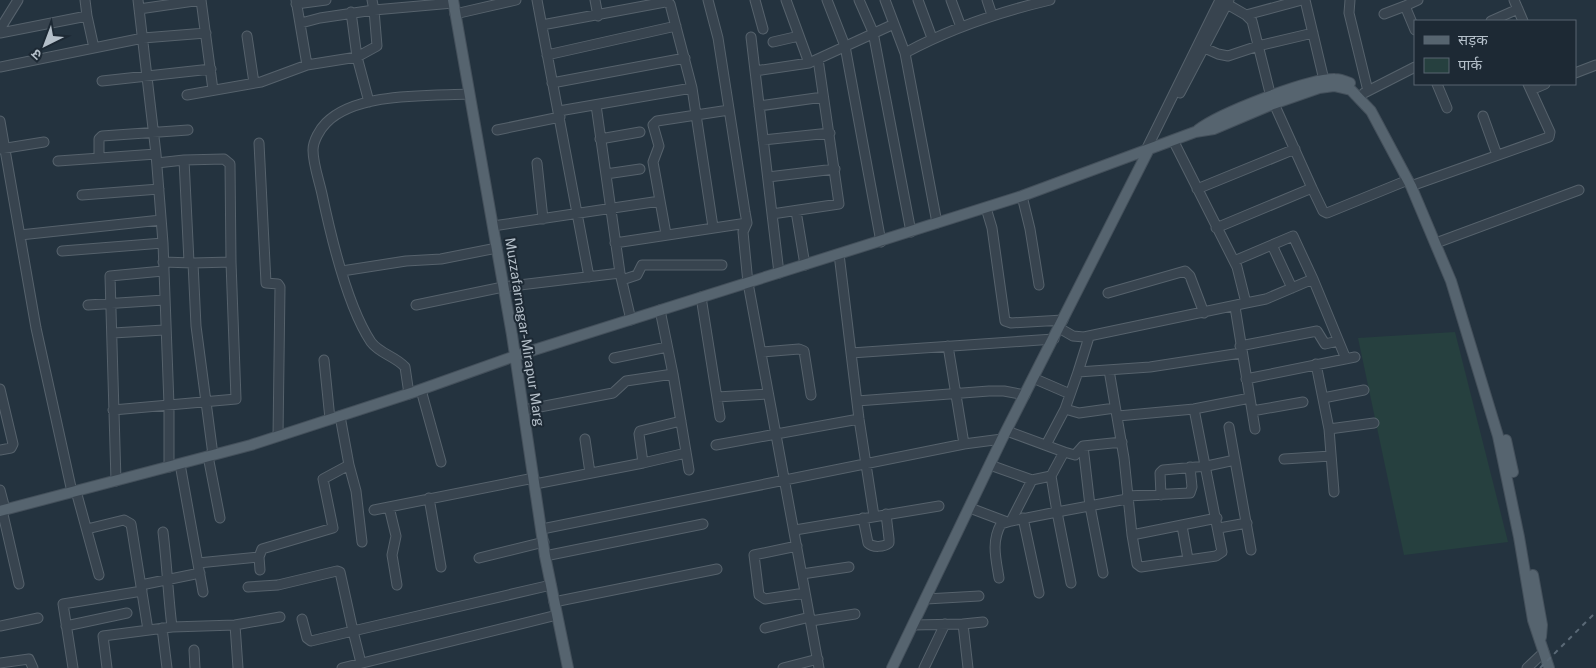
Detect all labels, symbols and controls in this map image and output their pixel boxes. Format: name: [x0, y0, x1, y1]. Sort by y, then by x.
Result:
north arrow: [20, 20, 70, 70]
legend: [1414, 20, 1576, 85]
text: सड़क: [1458, 31, 1488, 48]
text: उ: [27, 45, 45, 63]
text: पार्क: [1458, 56, 1482, 73]
street label: Muzzafarnagar-Mirapur Marg: [502, 236, 548, 428]

